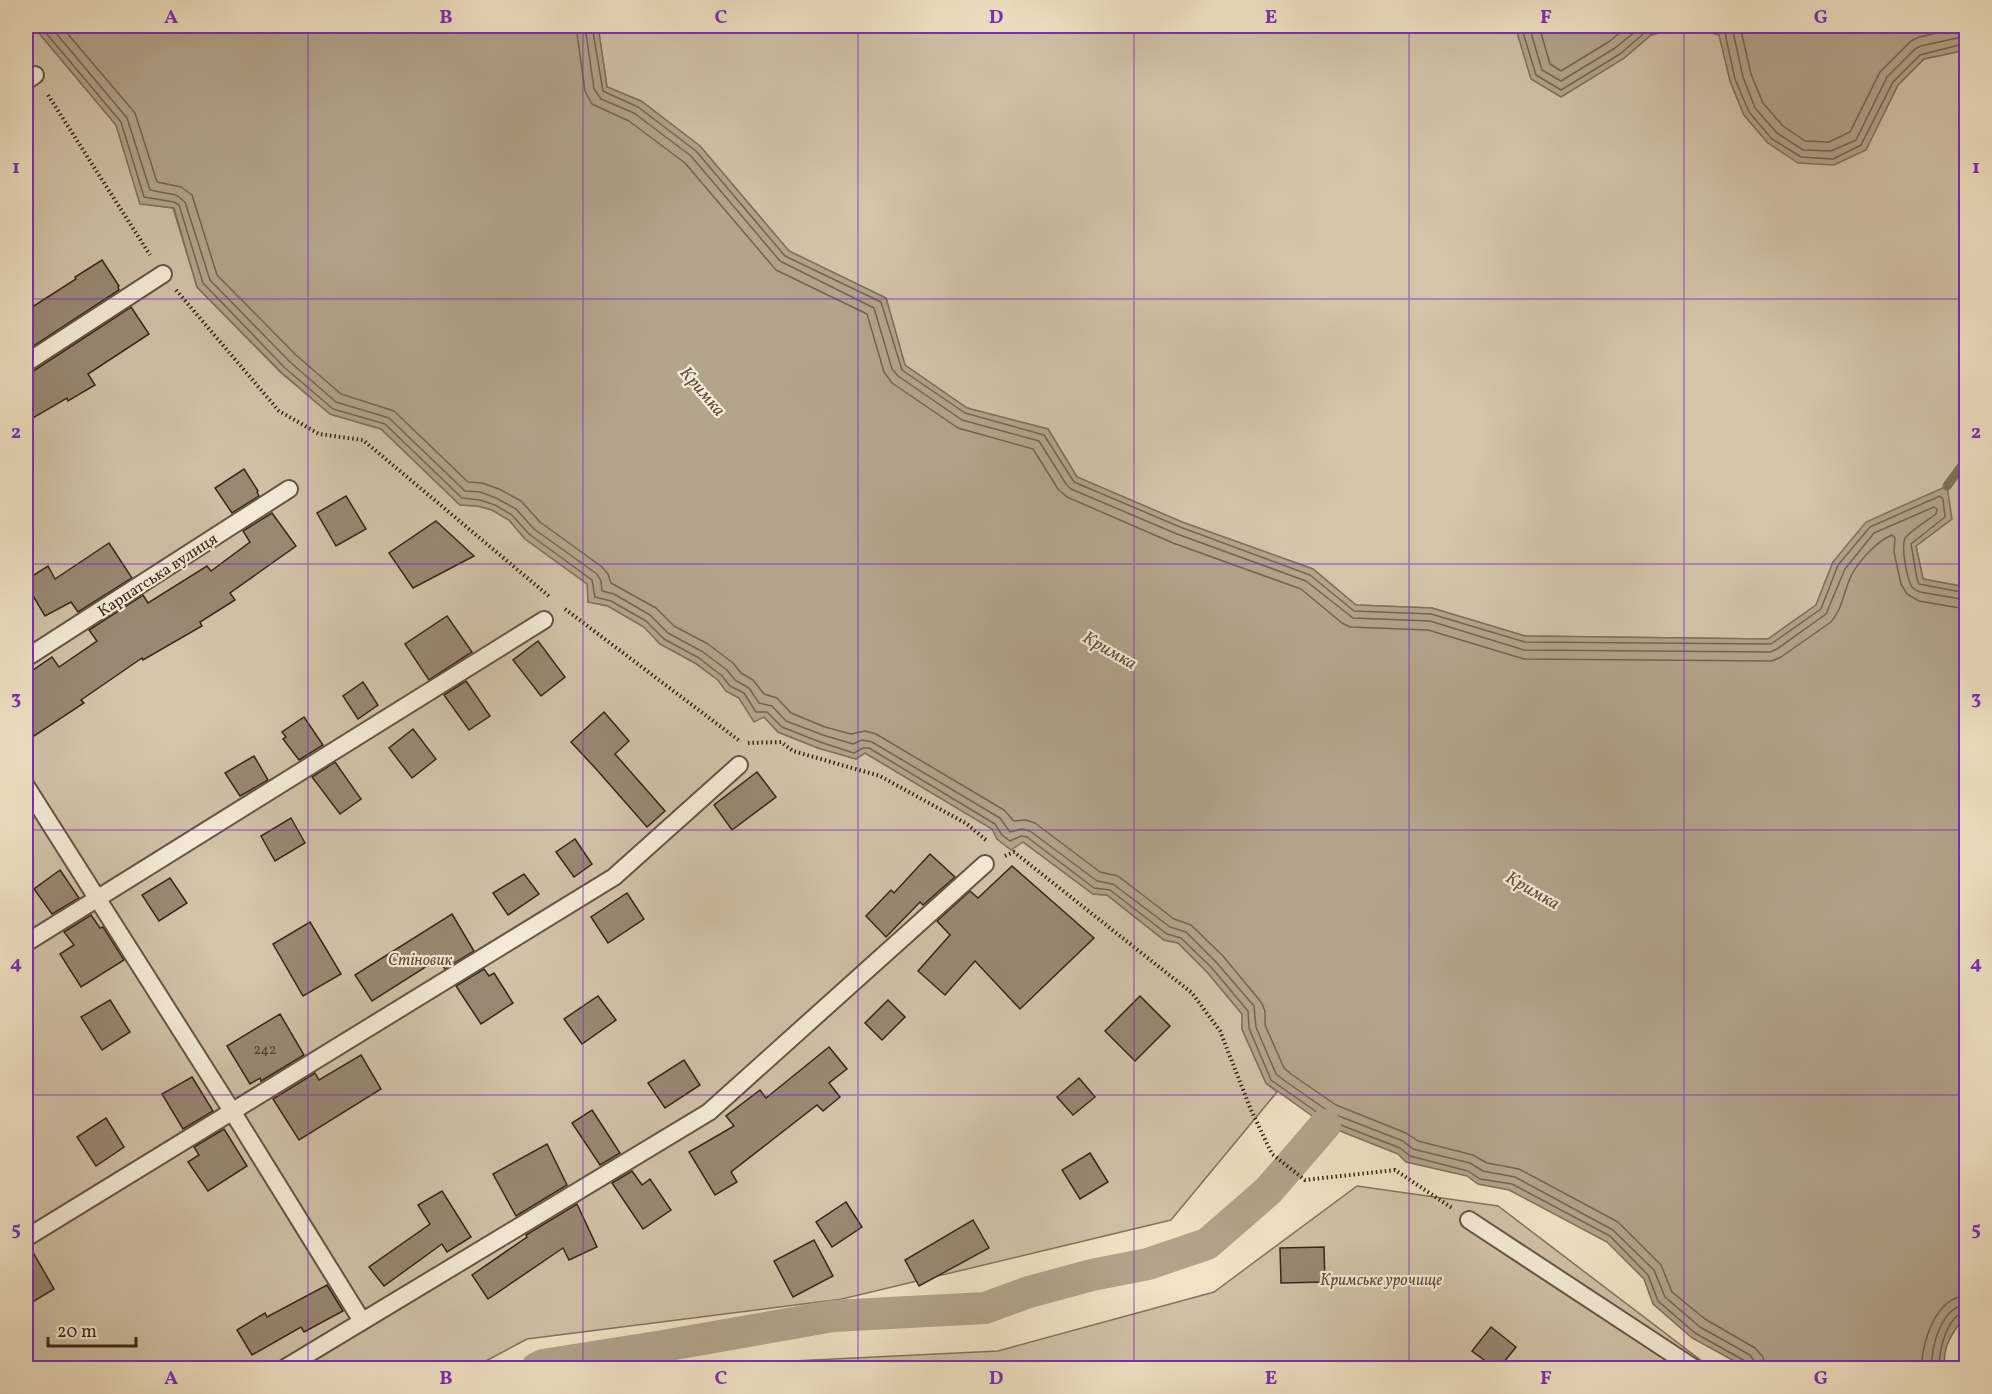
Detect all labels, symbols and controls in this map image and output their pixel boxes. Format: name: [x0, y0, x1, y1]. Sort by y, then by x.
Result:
text: A: [164, 4, 178, 32]
text: B: [439, 4, 453, 32]
text: C: [715, 4, 728, 32]
text: D: [989, 4, 1003, 32]
text: E: [1265, 4, 1277, 32]
text: F: [1540, 4, 1552, 32]
text: G: [1814, 4, 1828, 32]
text: 1: [12, 154, 20, 182]
text: 1: [1972, 154, 1980, 182]
water label: Кримка: [673, 362, 731, 422]
text: 2: [11, 419, 21, 447]
text: 2: [1971, 419, 1981, 447]
street label: Карпатська вулиця: [94, 529, 222, 623]
water label: Кримка: [1078, 626, 1141, 677]
text: 3: [11, 685, 21, 713]
text: 3: [1971, 685, 1981, 713]
water label: Кримка: [1501, 866, 1564, 917]
text: 4: [10, 950, 22, 978]
park label: Стіновик: [388, 950, 453, 972]
text: 4: [1970, 950, 1982, 978]
house number: 242: [254, 1041, 276, 1060]
text: 5: [11, 1216, 21, 1244]
text: 5: [1971, 1216, 1981, 1244]
park label: Кримське урочище: [1320, 1270, 1442, 1292]
scale bar: [48, 1310, 136, 1348]
text: 20 m: [57, 1320, 97, 1345]
text: A: [164, 1365, 178, 1393]
text: B: [439, 1365, 453, 1393]
text: C: [715, 1365, 728, 1393]
text: D: [989, 1365, 1003, 1393]
text: E: [1265, 1365, 1277, 1393]
text: F: [1540, 1365, 1552, 1393]
text: G: [1814, 1365, 1828, 1393]

